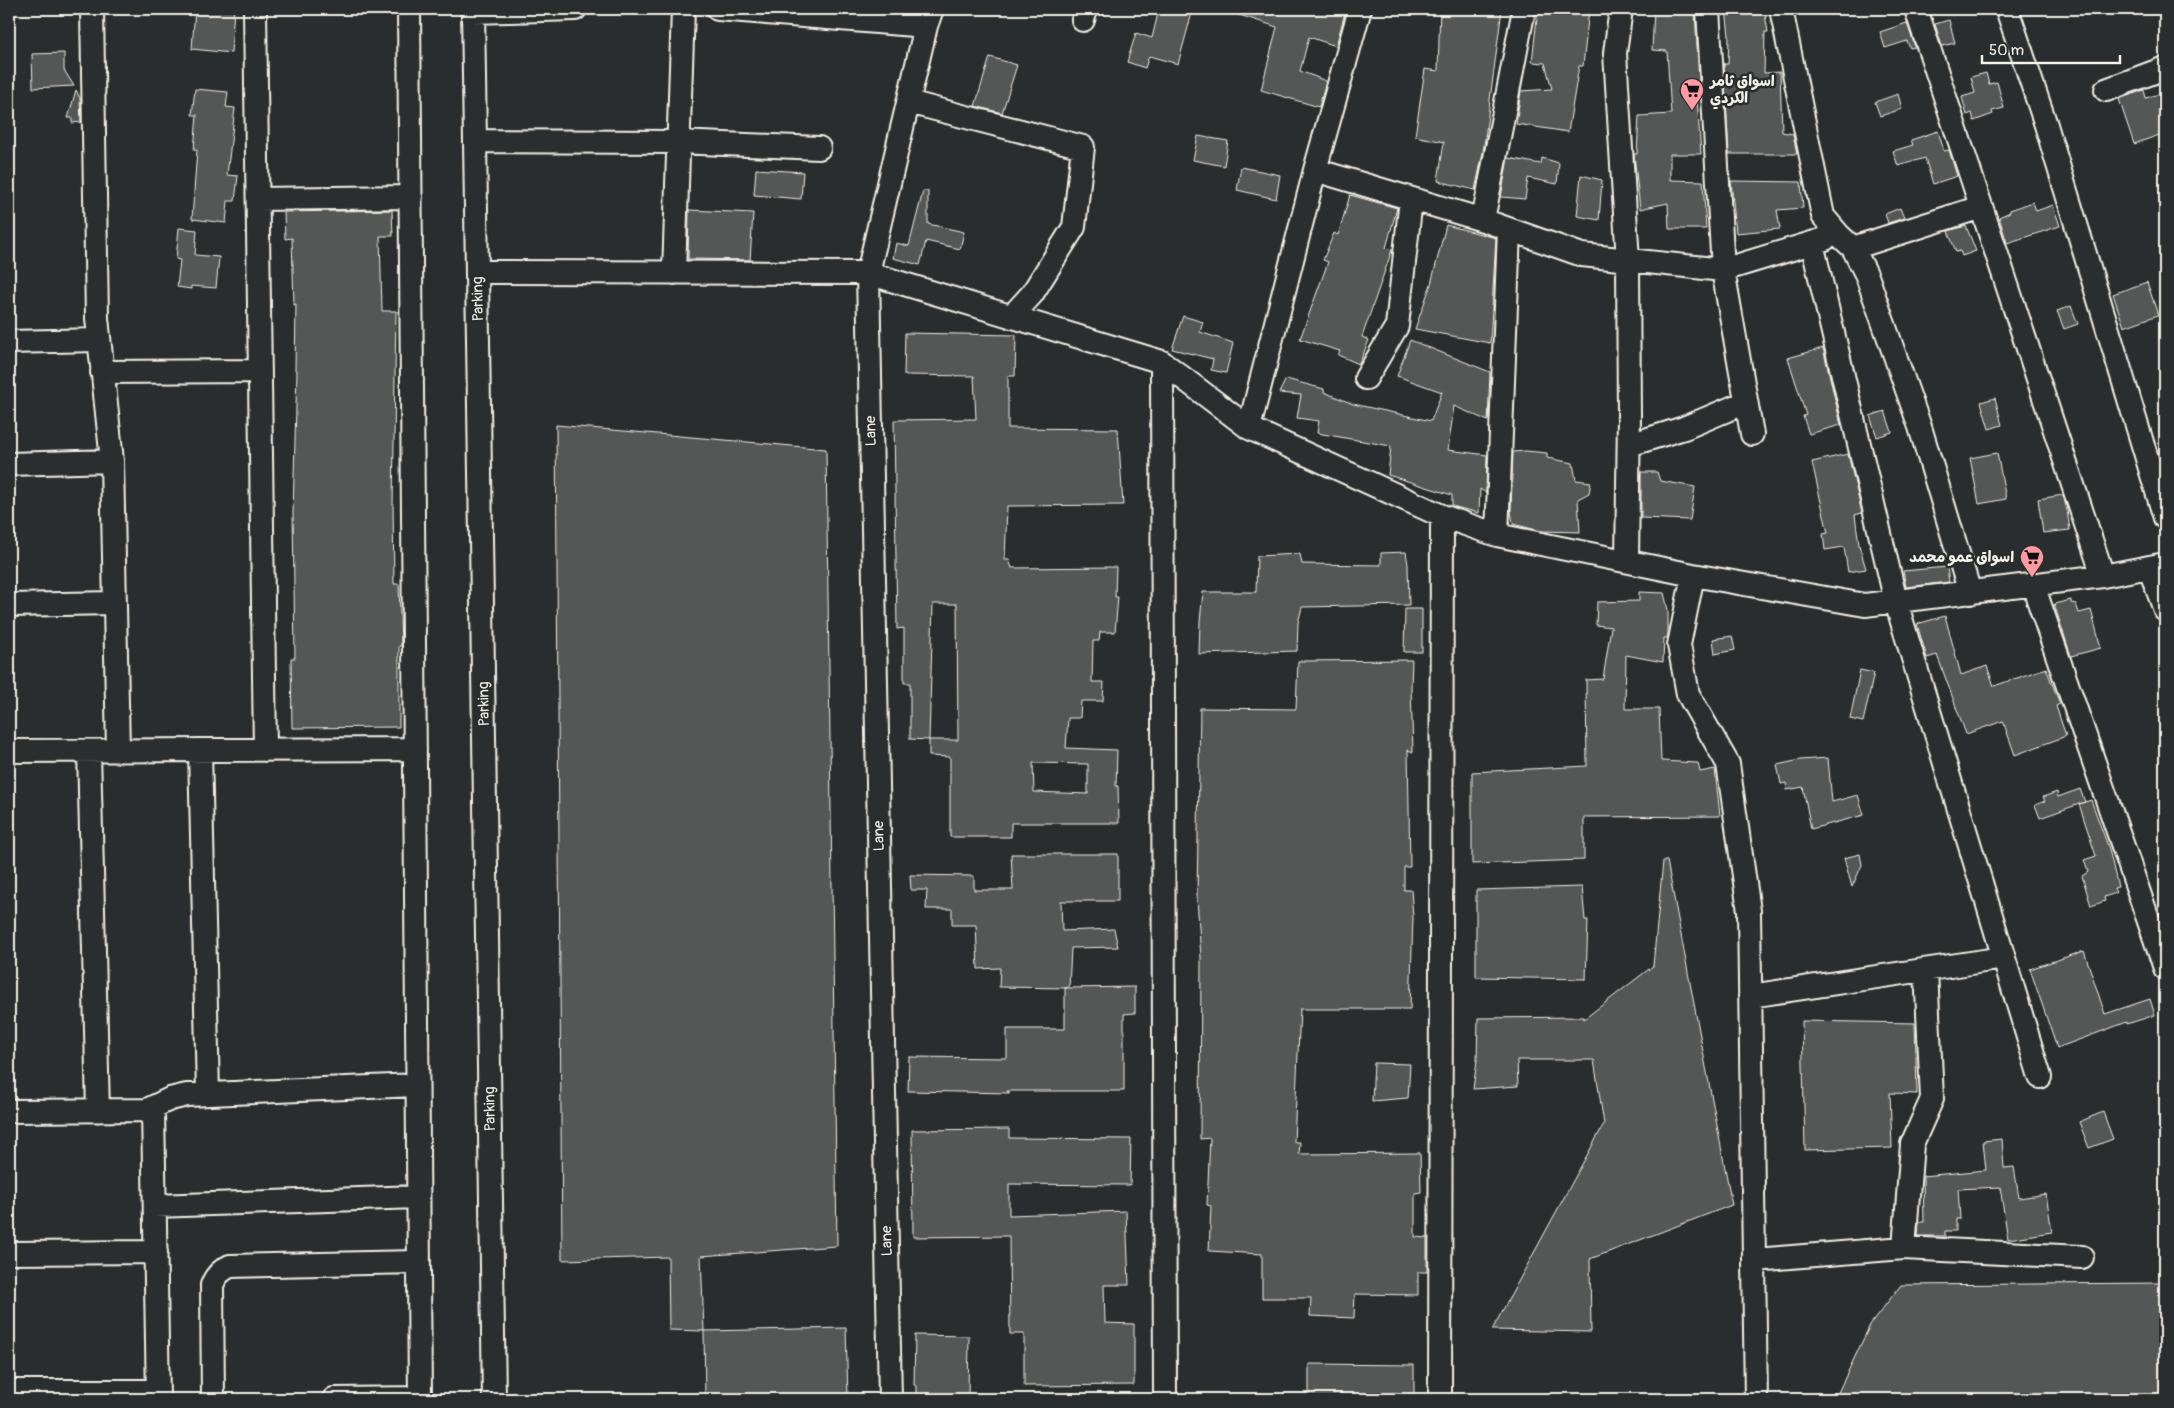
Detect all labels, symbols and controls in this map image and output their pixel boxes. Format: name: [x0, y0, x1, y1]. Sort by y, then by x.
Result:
scale bar: [1982, 32, 2119, 64]
text: 50 m: [1989, 41, 2024, 60]
place label: اسواق ثامر الكردي: [1708, 72, 1775, 110]
supermarket icon: اسواق ثامر الكردي: [1679, 77, 1705, 111]
street label: Parking: [468, 276, 488, 322]
street label: Lane: [861, 415, 881, 447]
supermarket icon: اسواق عمو محمد: [2019, 544, 2045, 578]
place label: اسواق عمو محمد: [1909, 548, 2014, 567]
street label: Parking: [474, 681, 494, 727]
street label: Lane: [869, 820, 889, 852]
street label: Parking: [480, 1086, 500, 1132]
street label: Lane: [877, 1225, 897, 1257]

